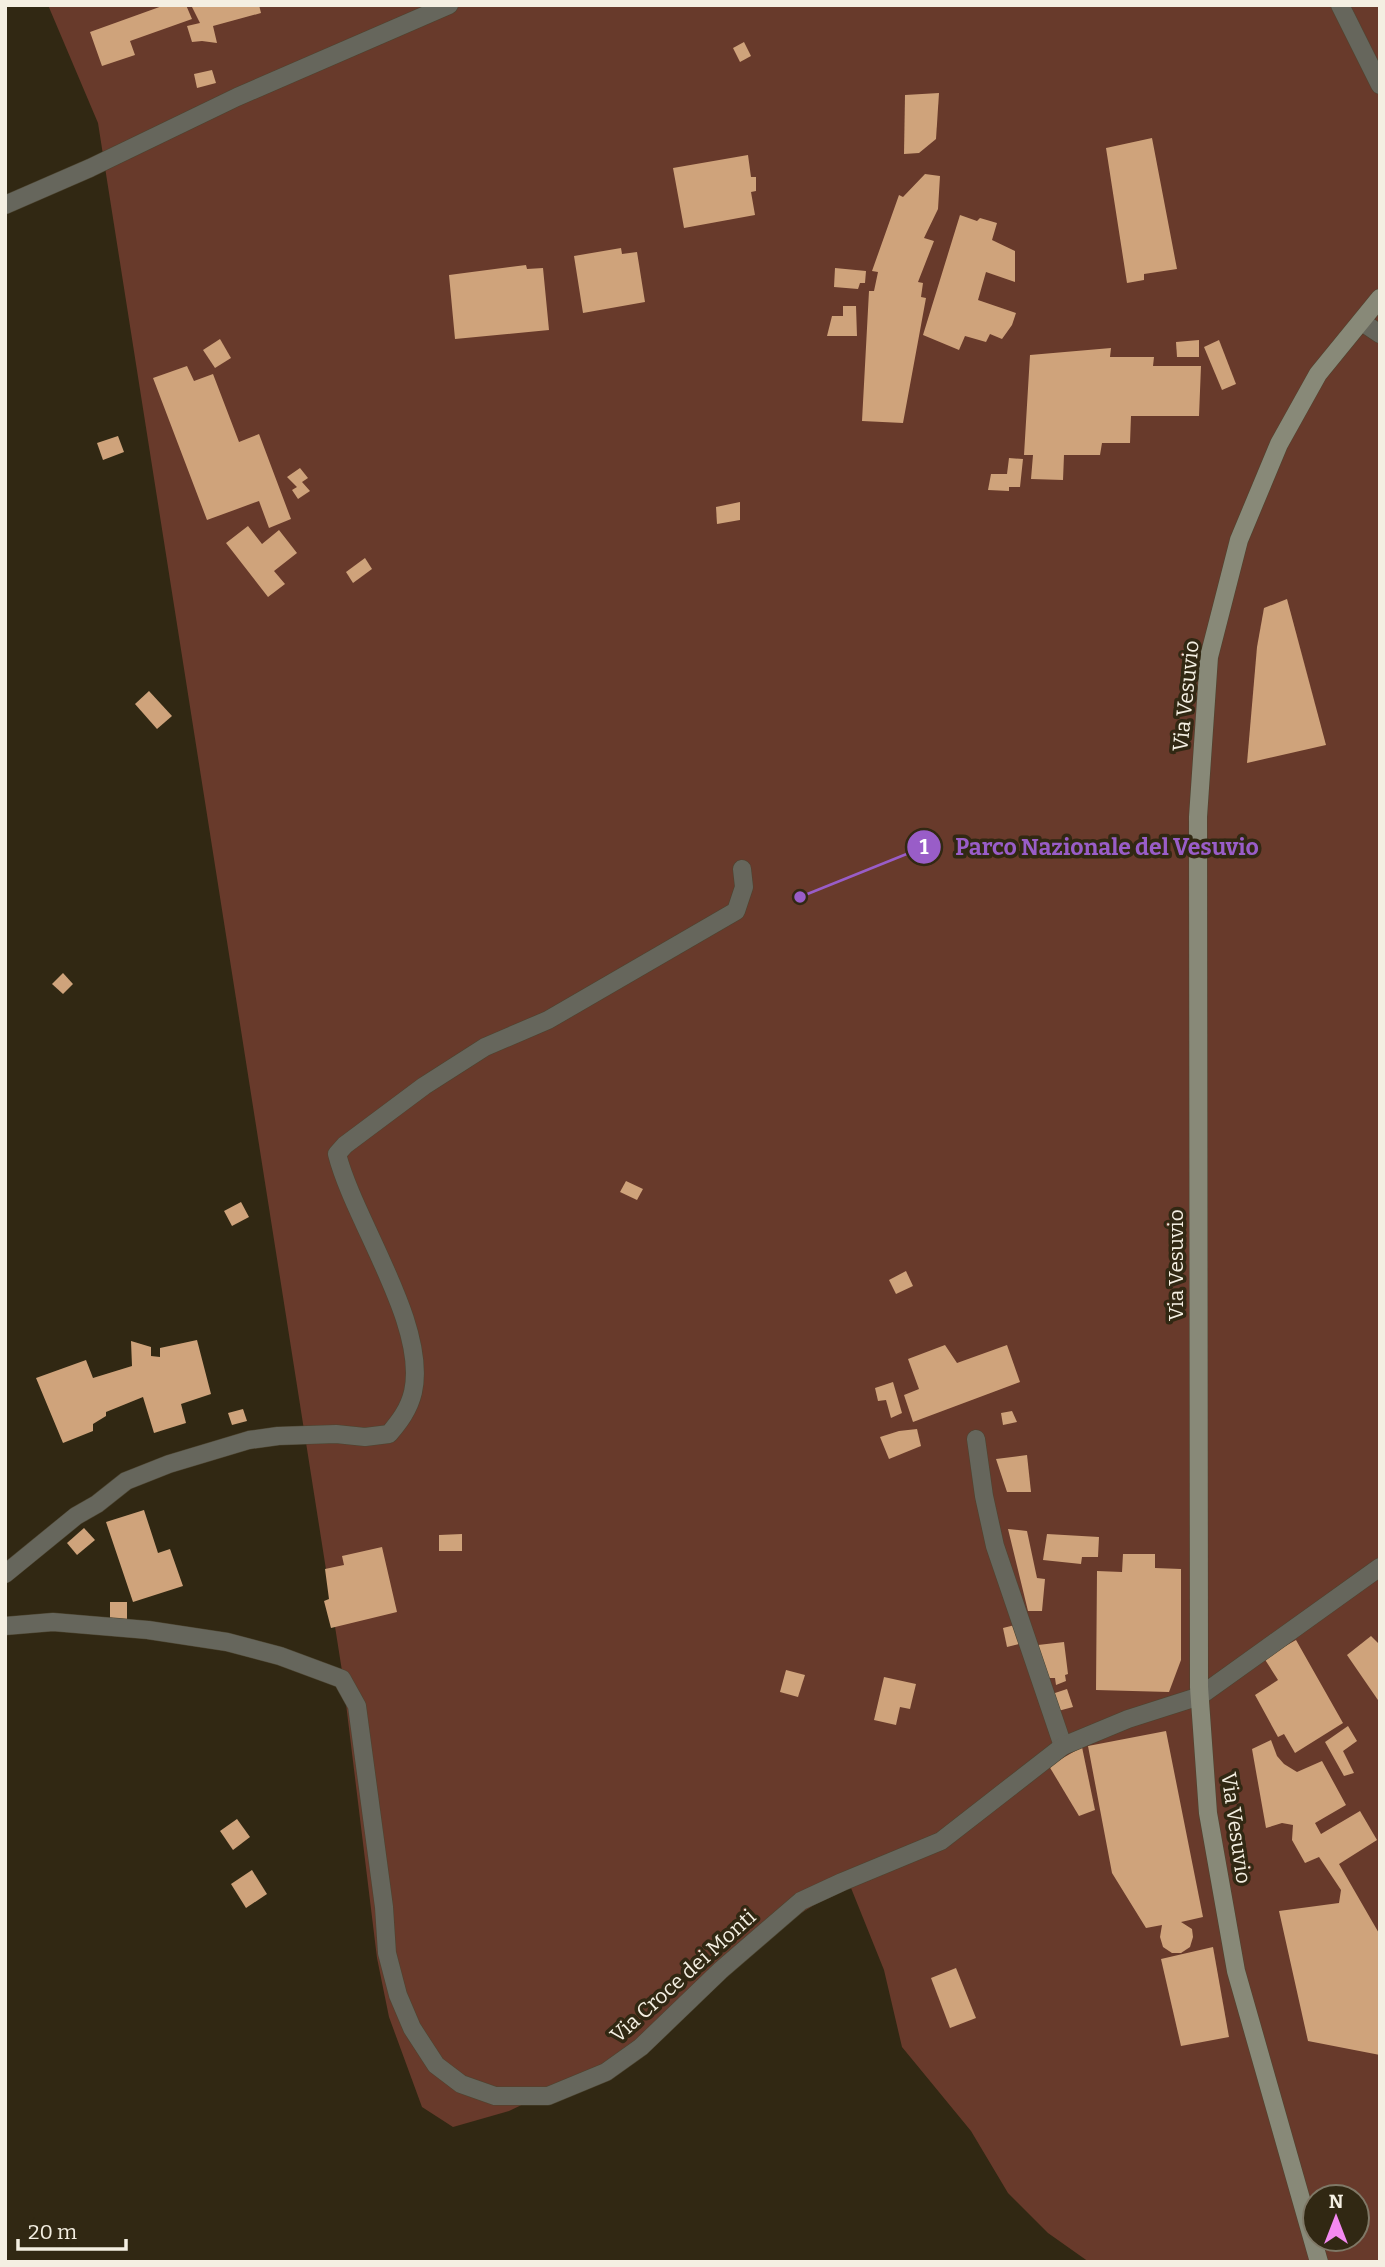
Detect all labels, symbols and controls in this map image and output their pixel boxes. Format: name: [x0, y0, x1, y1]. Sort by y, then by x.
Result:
street label: Via Vesuvio: [1167, 639, 1205, 753]
callout: Parco Nazionale del Vesuvio: [906, 825, 1273, 869]
text: Parco Nazionale del Vesuvio: [955, 833, 1259, 861]
text: 1: [919, 834, 929, 860]
street label: Via Vesuvio: [1163, 1209, 1189, 1321]
street label: Via Vesuvio: [1215, 1771, 1257, 1885]
street label: Via Croce dei Monti: [605, 1904, 761, 2048]
north arrow: [1301, 2183, 1371, 2253]
text: N: [1329, 2190, 1344, 2213]
scale bar: [18, 2208, 126, 2252]
text: 20 m: [28, 2219, 77, 2245]

